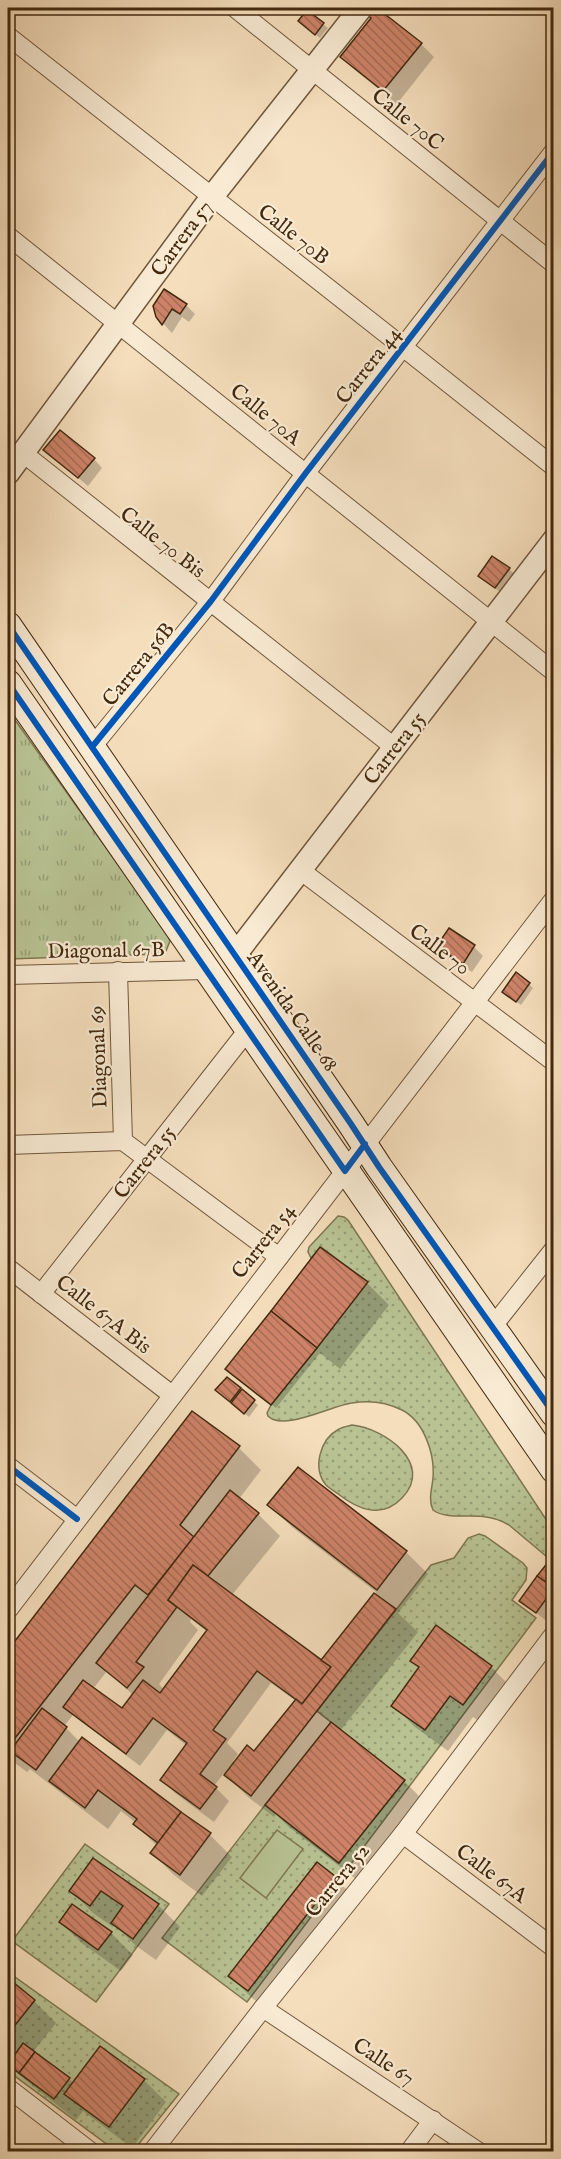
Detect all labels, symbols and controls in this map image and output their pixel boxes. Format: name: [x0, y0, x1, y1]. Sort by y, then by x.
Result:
street label: Calle 70C: [366, 83, 449, 157]
street label: Carrera 57: [145, 195, 219, 282]
street label: Calle 70B: [252, 199, 334, 272]
street label: Carrera 44: [330, 321, 408, 410]
street label: Calle 70A: [224, 378, 307, 453]
street label: Calle 70 Bis: [114, 501, 210, 585]
street label: Carrera 56B: [97, 617, 181, 713]
street label: Carrera 55: [358, 707, 432, 791]
street label: Calle 70: [403, 918, 475, 982]
street label: Diagonal 67B: [47, 937, 165, 966]
street label: Avenida Calle 68: [240, 946, 343, 1077]
street label: Diagonal 69: [84, 1005, 115, 1109]
street label: Carrera 55: [108, 1121, 182, 1205]
street label: Carrera 54: [226, 1198, 302, 1285]
street label: Calle 67A Bis: [50, 1269, 156, 1361]
street label: Carrera 52: [300, 1838, 376, 1924]
street label: Calle 67A: [450, 1839, 533, 1910]
street label: Calle 67: [347, 2032, 419, 2092]

